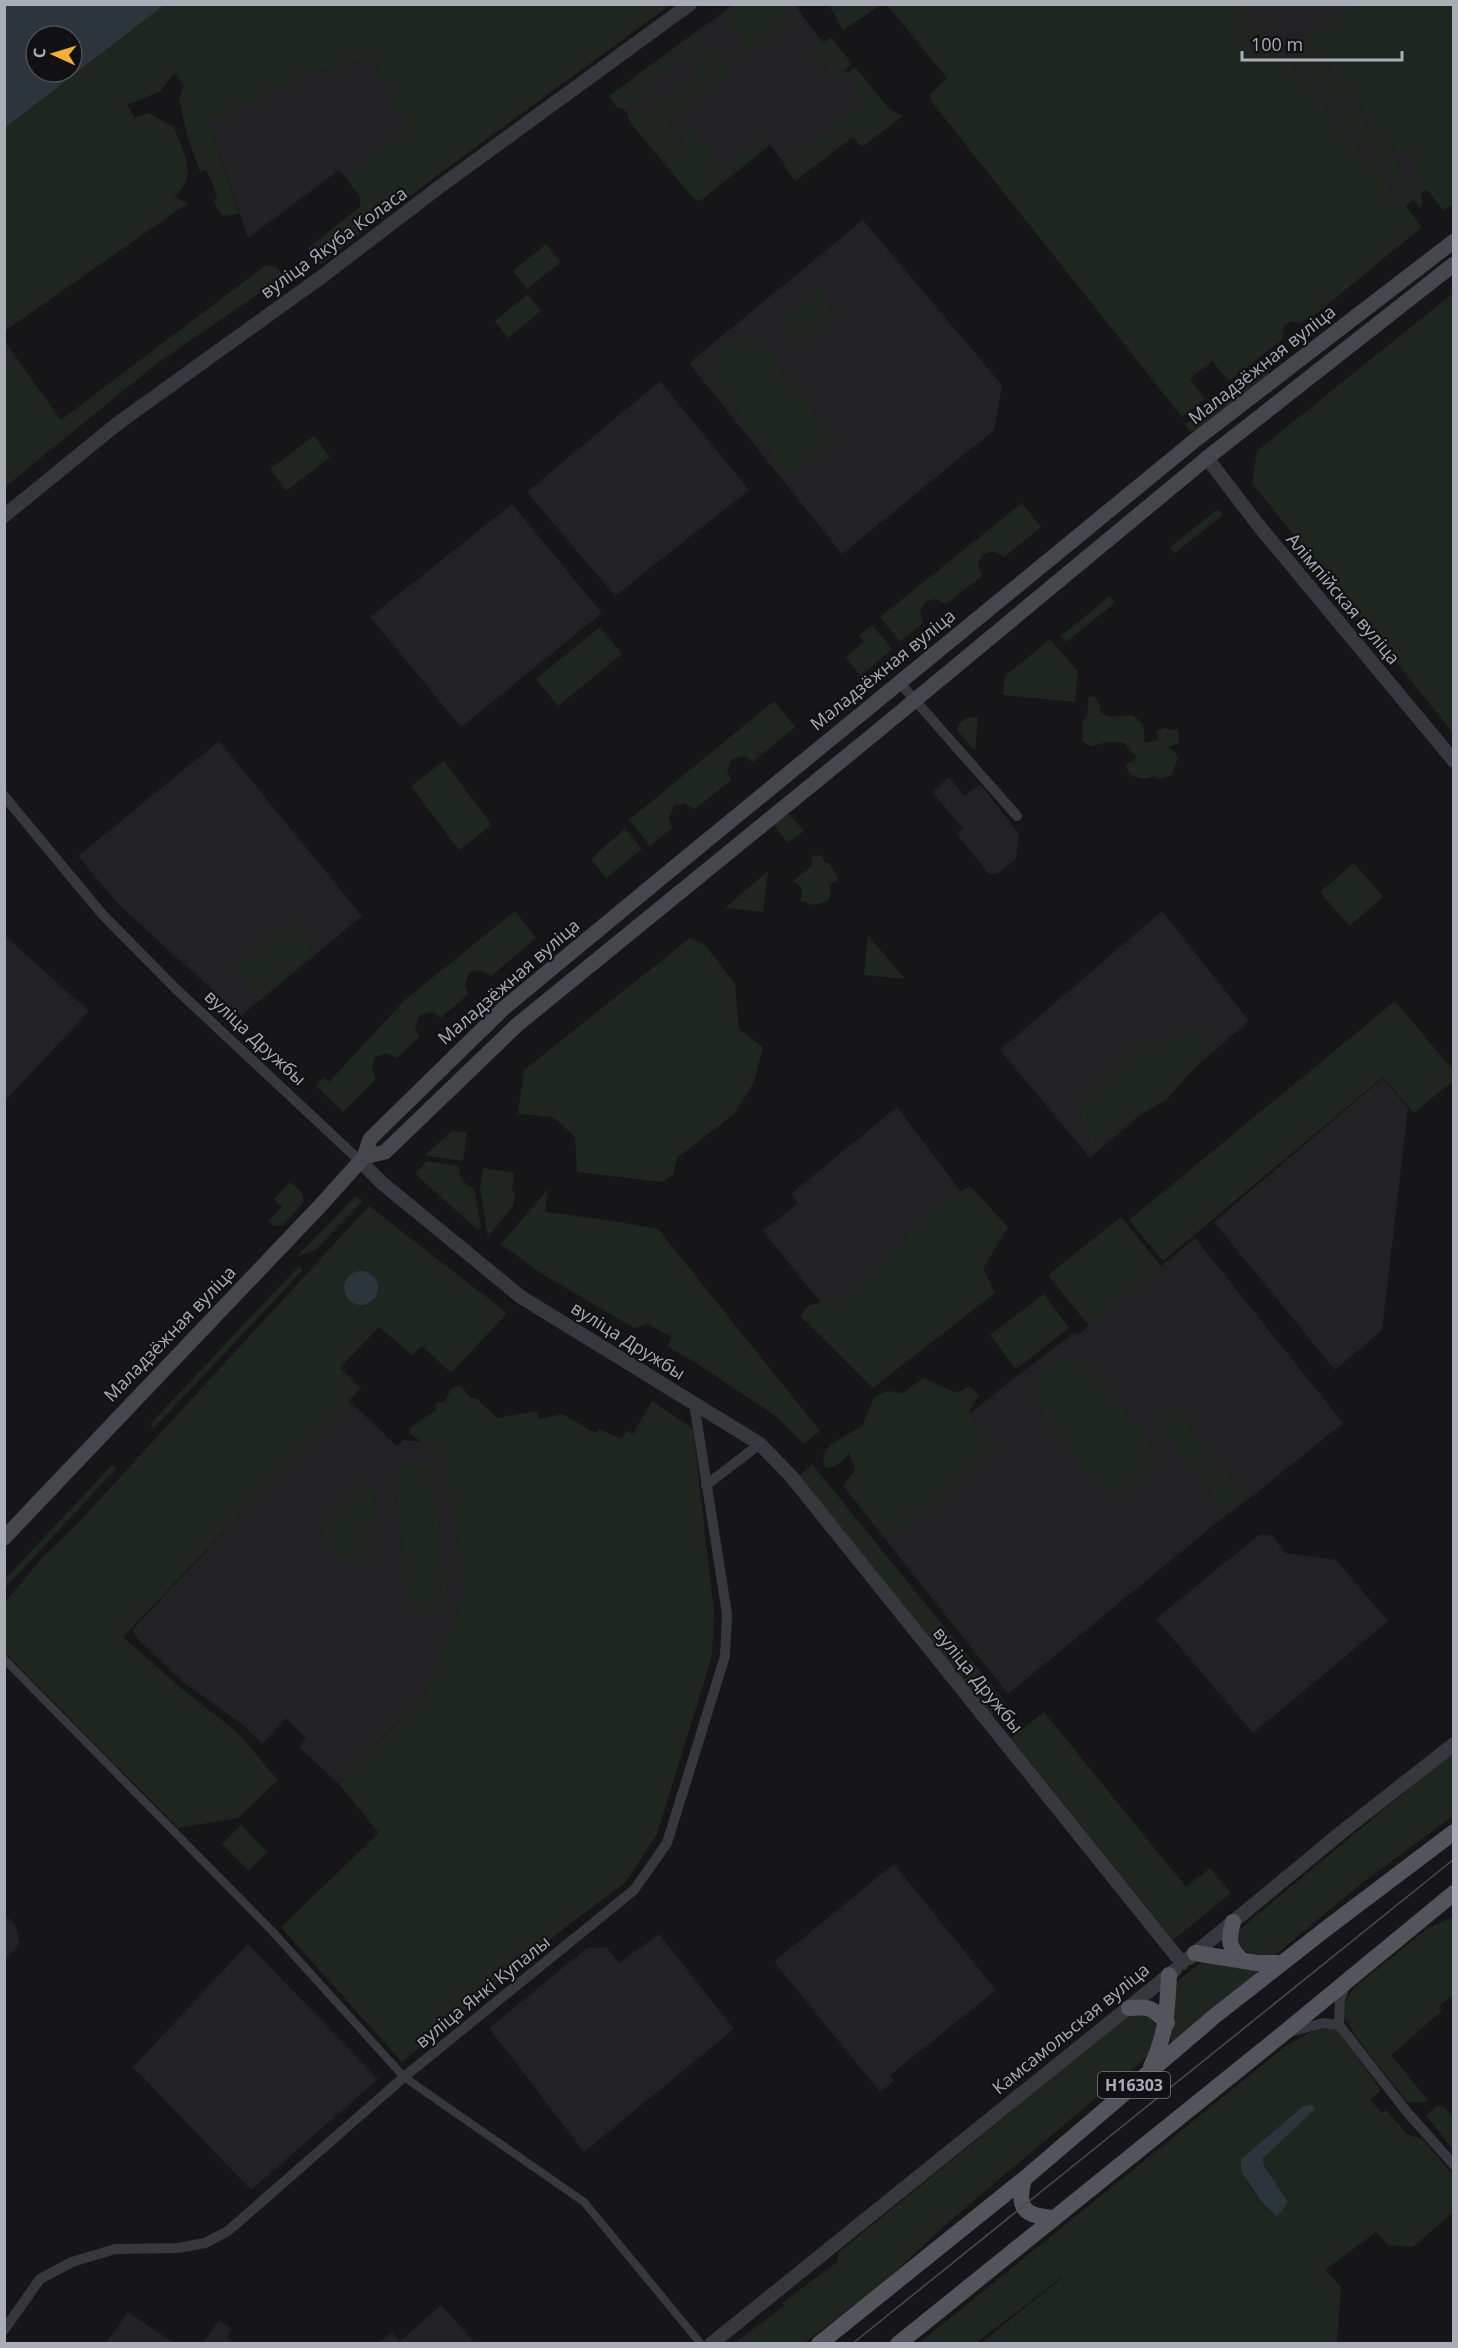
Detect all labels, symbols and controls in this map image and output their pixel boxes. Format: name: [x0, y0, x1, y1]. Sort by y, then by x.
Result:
north arrow: [24, 24, 84, 84]
scale bar: [1242, 24, 1402, 62]
text: 100 m: [1251, 32, 1303, 56]
text: С: [28, 47, 50, 59]
street label: вуліца Якуба Коласа: [255, 181, 412, 304]
street label: Маладзёжная вуліца: [1183, 299, 1340, 429]
street label: Алімпійская вуліца: [1282, 528, 1406, 669]
street label: Маладзёжная вуліца: [805, 603, 960, 735]
street label: Маладзёжная вуліца: [432, 913, 584, 1049]
street label: вуліца Дружбы: [200, 984, 311, 1090]
street label: Маладзёжная вуліца: [98, 1260, 241, 1407]
street label: вуліца Дружбы: [567, 1295, 690, 1385]
street label: вуліца Дружбы: [928, 1621, 1029, 1738]
street label: вуліца Янкі Купалы: [410, 1929, 555, 2053]
street label: Камсамольская вуліца: [987, 1957, 1154, 2099]
road number: Н16303: [1098, 2072, 1170, 2098]

